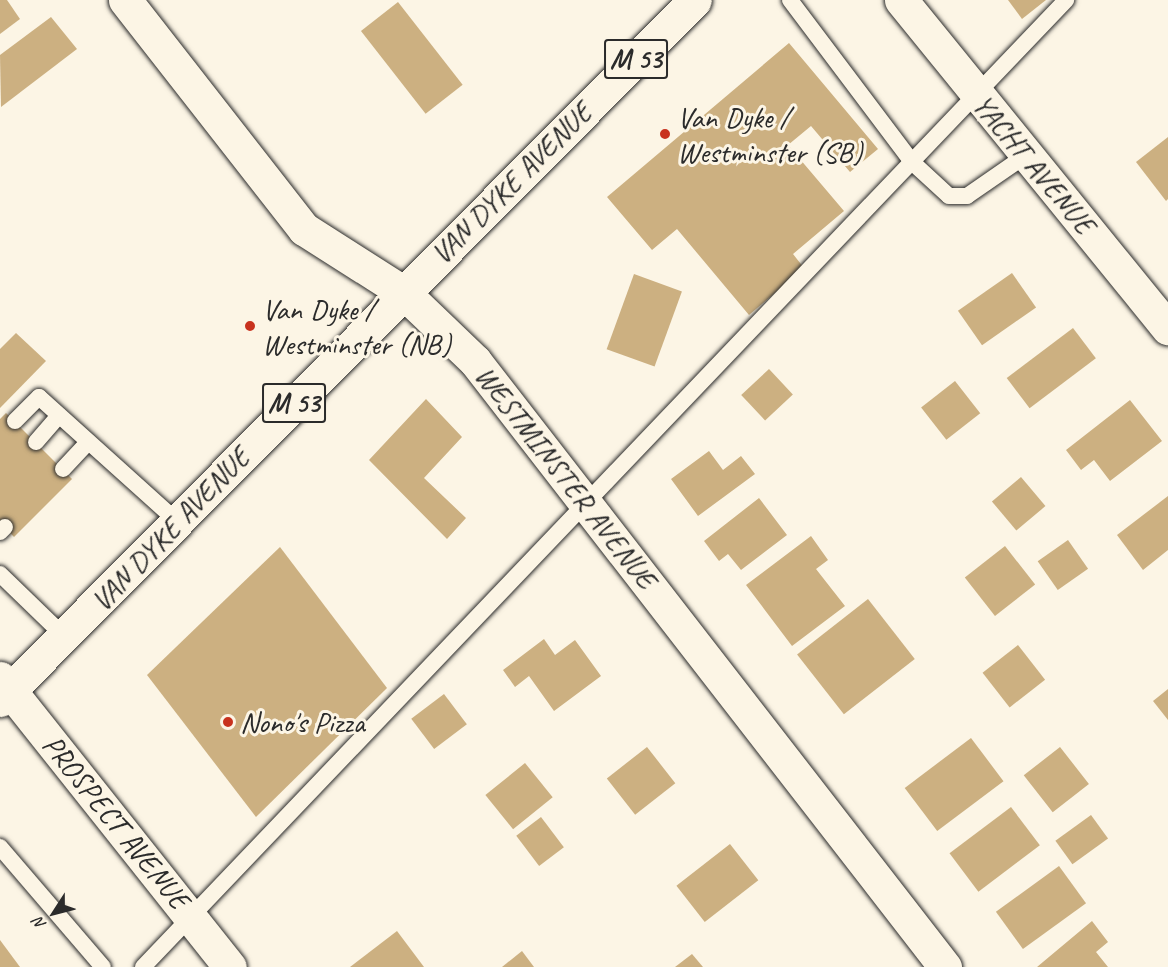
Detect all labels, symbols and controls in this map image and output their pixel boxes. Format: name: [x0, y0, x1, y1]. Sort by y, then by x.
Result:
road number: M 53: [603, 34, 669, 84]
street label: YACHT AVENUE: [965, 87, 1103, 241]
street label: VAN DYKE AVENUE: [423, 95, 599, 271]
place label: Van Dyke / Westminster (SB): [677, 99, 862, 170]
marker: Van Dyke / Westminster (SB): [658, 127, 672, 141]
place label: Van Dyke / Westminster (NB): [262, 291, 451, 362]
marker: Van Dyke / Westminster (NB): [243, 319, 257, 333]
street label: WESTMINSTER AVENUE: [468, 359, 664, 595]
road number: M 53: [261, 378, 327, 428]
street label: VAN DYKE AVENUE: [83, 440, 257, 618]
place label: Nono's Pizza: [240, 704, 364, 740]
marker: Nono's Pizza: [221, 715, 235, 729]
street label: PROSPECT AVENUE: [34, 727, 198, 917]
north arrow: [24, 883, 84, 943]
text: N: [28, 914, 50, 933]

